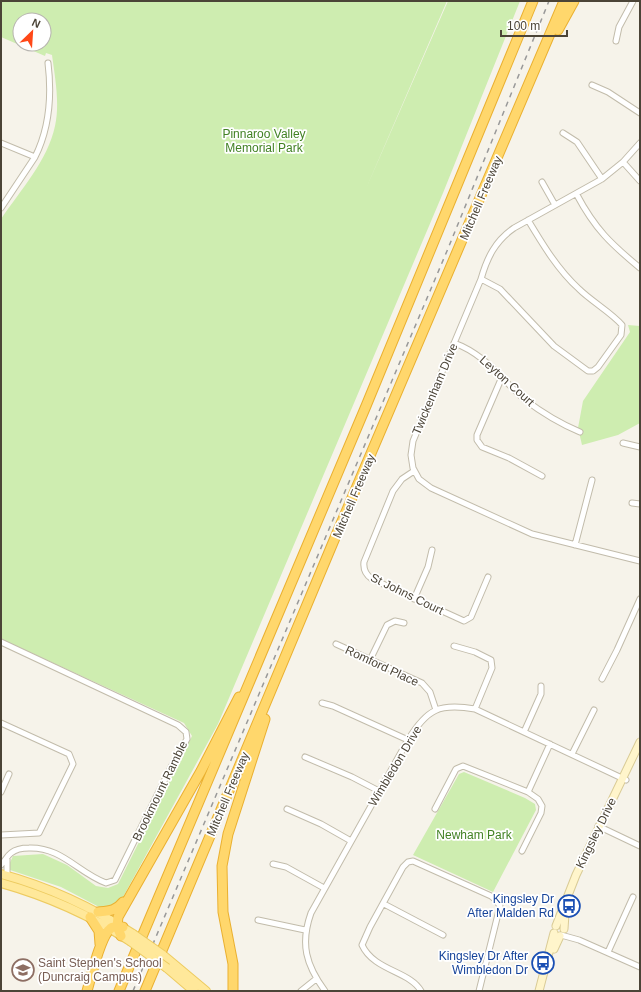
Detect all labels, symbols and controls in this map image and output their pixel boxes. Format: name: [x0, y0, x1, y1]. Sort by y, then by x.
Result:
north arrow: [12, 12, 52, 52]
scale bar: [501, 12, 567, 38]
text: N: [30, 16, 42, 30]
text: 100 m: [507, 19, 540, 33]
park label: Pinnaroo Valley Memorial Park: [222, 127, 306, 155]
street label: Mitchell Freeway: [457, 154, 505, 242]
street label: Twickenham Drive: [409, 341, 461, 437]
street label: Leyton Court: [477, 353, 538, 410]
street label: Mitchell Freeway: [330, 452, 378, 540]
street label: St Johns Court: [368, 570, 446, 618]
street label: Romford Place: [343, 643, 421, 689]
street label: Wimbledon Drive: [365, 723, 425, 809]
street label: Brookmount Ramble: [130, 738, 190, 843]
street label: Mitchell Freeway: [204, 750, 252, 838]
street label: Kingsley Drive: [573, 795, 619, 871]
park label: Newham Park: [436, 828, 513, 842]
place label: Kingsley Dr After Malden Rd: [467, 892, 554, 920]
bus stop icon: Kingsley Dr After Malden Rd: [556, 893, 582, 919]
place label: Kingsley Dr After Wimbledon Dr: [439, 949, 528, 977]
bus stop icon: Kingsley Dr After Wimbledon Dr: [530, 950, 556, 976]
place label: Saint Stephen's School (Duncraig Campus): [38, 956, 162, 984]
school or university icon: Saint Stephen's School (Duncraig Campus): [10, 957, 36, 983]

